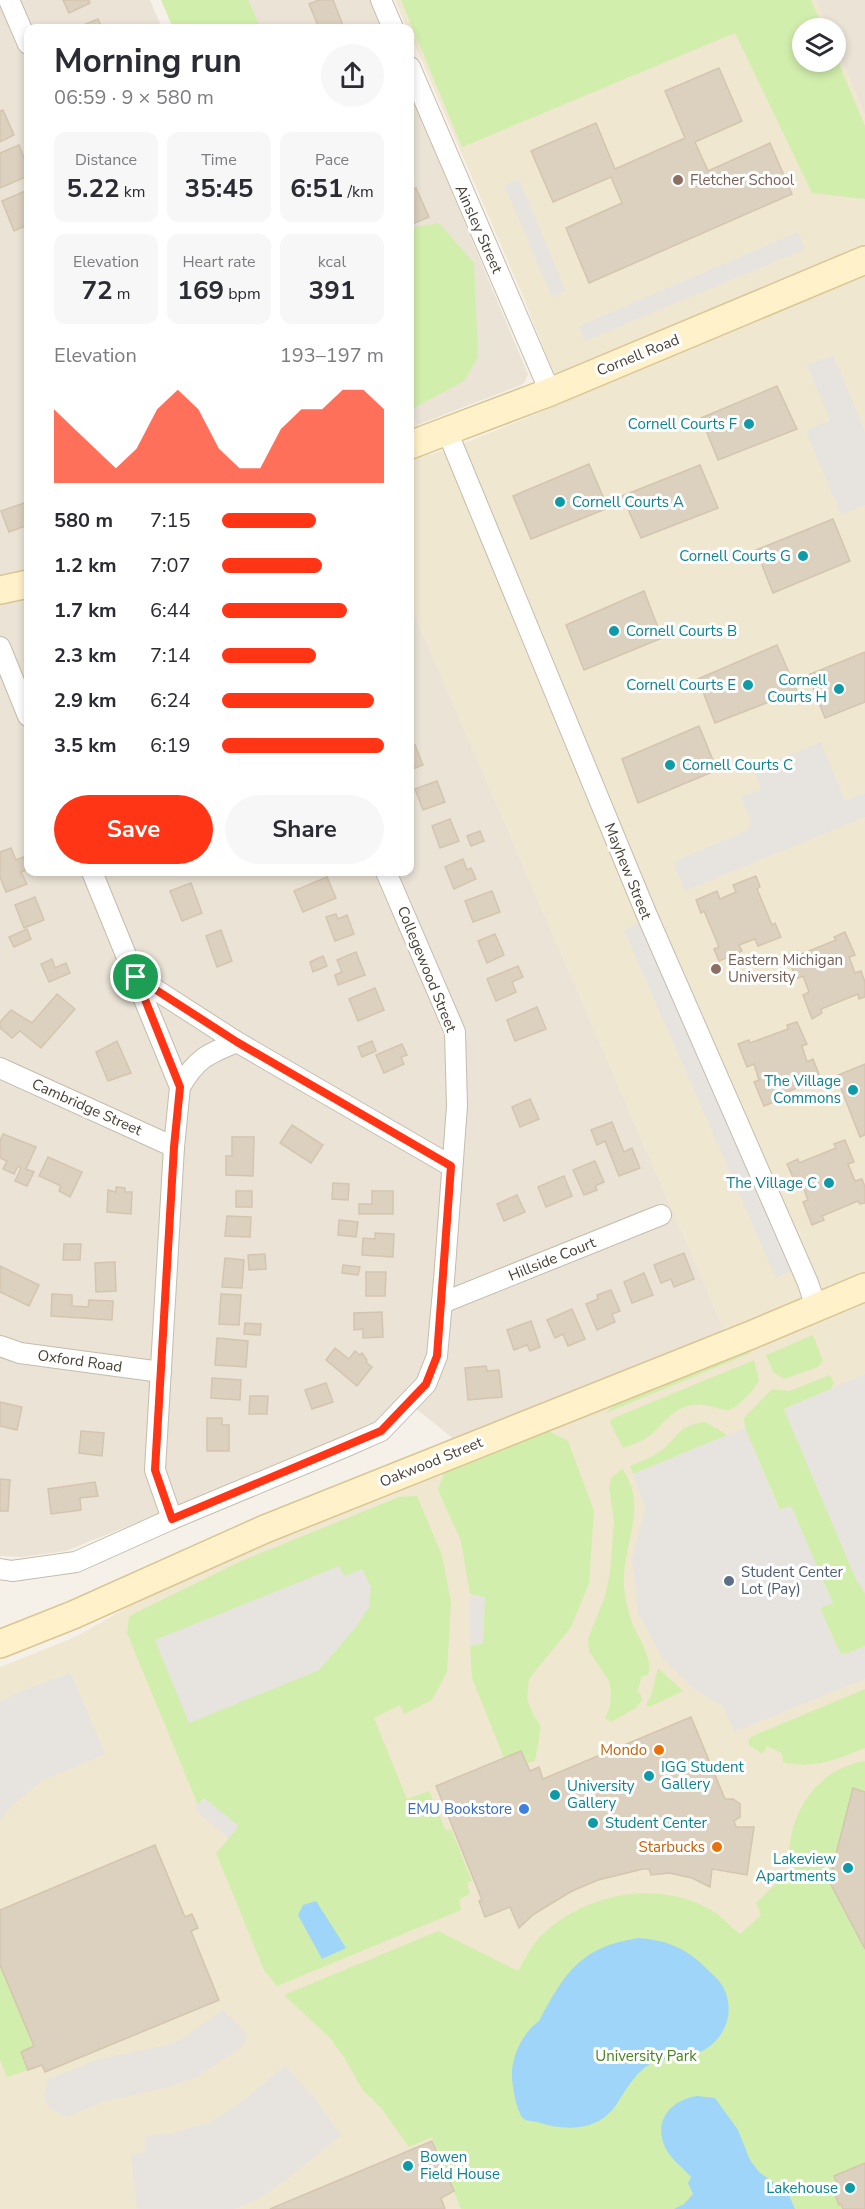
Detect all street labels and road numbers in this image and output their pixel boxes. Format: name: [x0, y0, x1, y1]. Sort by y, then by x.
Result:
street label: Ainsley Street: [451, 182, 508, 277]
street label: Cornell Road: [594, 329, 682, 381]
street label: Mayhew Street: [600, 820, 657, 923]
street label: Collegewood Street: [393, 903, 462, 1036]
street label: Cambridge Street: [29, 1074, 146, 1141]
street label: Hillside Court: [505, 1232, 599, 1286]
street label: Oxford Road: [36, 1345, 124, 1377]
street label: Oakwood Street: [377, 1432, 486, 1492]

